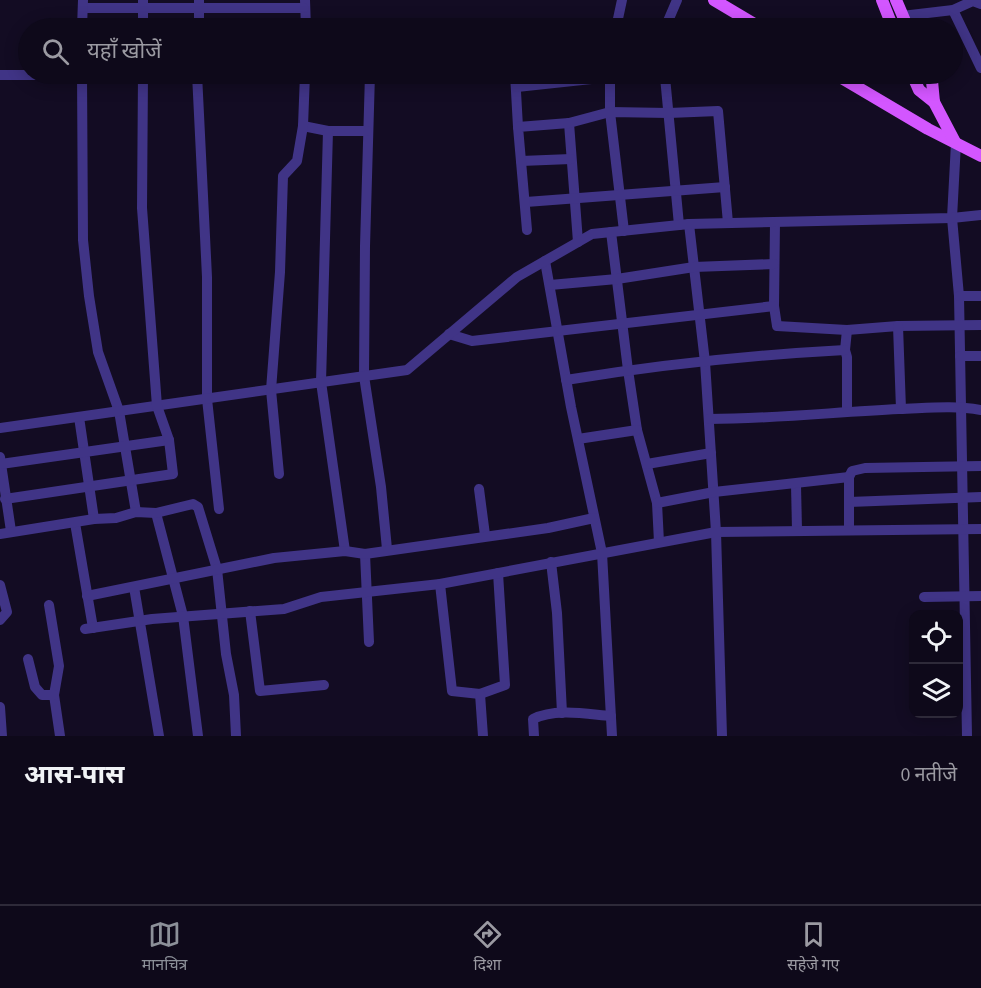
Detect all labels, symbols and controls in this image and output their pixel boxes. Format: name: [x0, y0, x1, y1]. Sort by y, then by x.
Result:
search box: [18, 18, 963, 84]
icon: search: [39, 35, 72, 68]
text: यहाँ खोजें: [87, 35, 162, 67]
map controls: [909, 610, 963, 718]
button: locate: [909, 610, 963, 664]
button: layers: [909, 664, 963, 718]
text: आस-पास: [24, 756, 124, 793]
text: 0 नतीजे: [901, 761, 957, 789]
tab: मानचित्र: [142, 918, 187, 977]
tab: दिशा: [471, 918, 504, 977]
tab: सहेजे गए: [787, 918, 839, 977]

